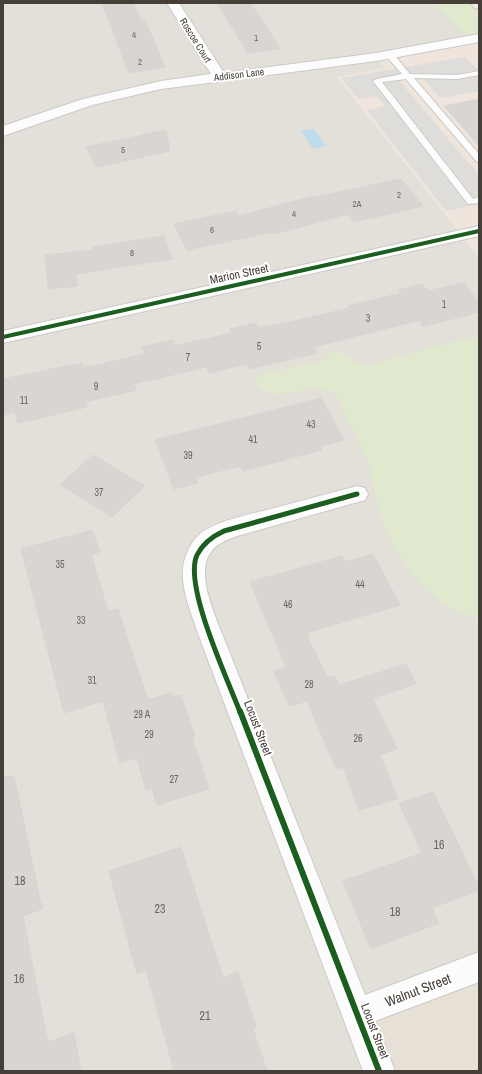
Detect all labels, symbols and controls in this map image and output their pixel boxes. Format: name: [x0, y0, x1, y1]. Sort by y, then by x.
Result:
street label: Roscoe Court: [177, 16, 215, 66]
house number: 4: [132, 29, 136, 41]
house number: 1: [254, 32, 258, 44]
house number: 2: [138, 56, 142, 68]
street label: Addison Lane: [212, 65, 265, 84]
house number: 5: [121, 144, 125, 156]
house number: 2: [397, 189, 401, 201]
house number: 2A: [352, 198, 362, 210]
house number: 4: [292, 208, 296, 220]
house number: 6: [210, 224, 214, 236]
house number: 8: [130, 247, 134, 259]
street label: Marion Street: [208, 260, 270, 288]
house number: 1: [442, 298, 447, 311]
house number: 3: [366, 312, 371, 325]
house number: 5: [257, 340, 262, 353]
house number: 7: [186, 351, 191, 364]
house number: 9: [94, 380, 99, 393]
house number: 11: [20, 394, 29, 407]
house number: 43: [306, 418, 316, 431]
house number: 41: [248, 433, 258, 446]
house number: 39: [183, 449, 193, 462]
house number: 37: [94, 486, 104, 499]
house number: 35: [55, 558, 65, 571]
house number: 44: [355, 578, 365, 591]
house number: 46: [283, 598, 293, 611]
house number: 33: [76, 614, 86, 627]
house number: 31: [87, 674, 97, 687]
house number: 28: [304, 678, 314, 691]
street label: Locust Street: [240, 698, 276, 758]
house number: 29 A: [134, 708, 151, 721]
house number: 29: [144, 728, 154, 741]
house number: 26: [353, 732, 363, 745]
house number: 27: [169, 773, 179, 786]
house number: 16: [434, 837, 444, 853]
house number: 18: [15, 873, 25, 889]
house number: 23: [155, 901, 165, 917]
house number: 18: [390, 904, 400, 920]
street label: Walnut Street: [383, 969, 453, 1011]
house number: 16: [14, 971, 24, 987]
street label: Locust Street: [357, 1001, 393, 1061]
house number: 21: [200, 1008, 211, 1024]

